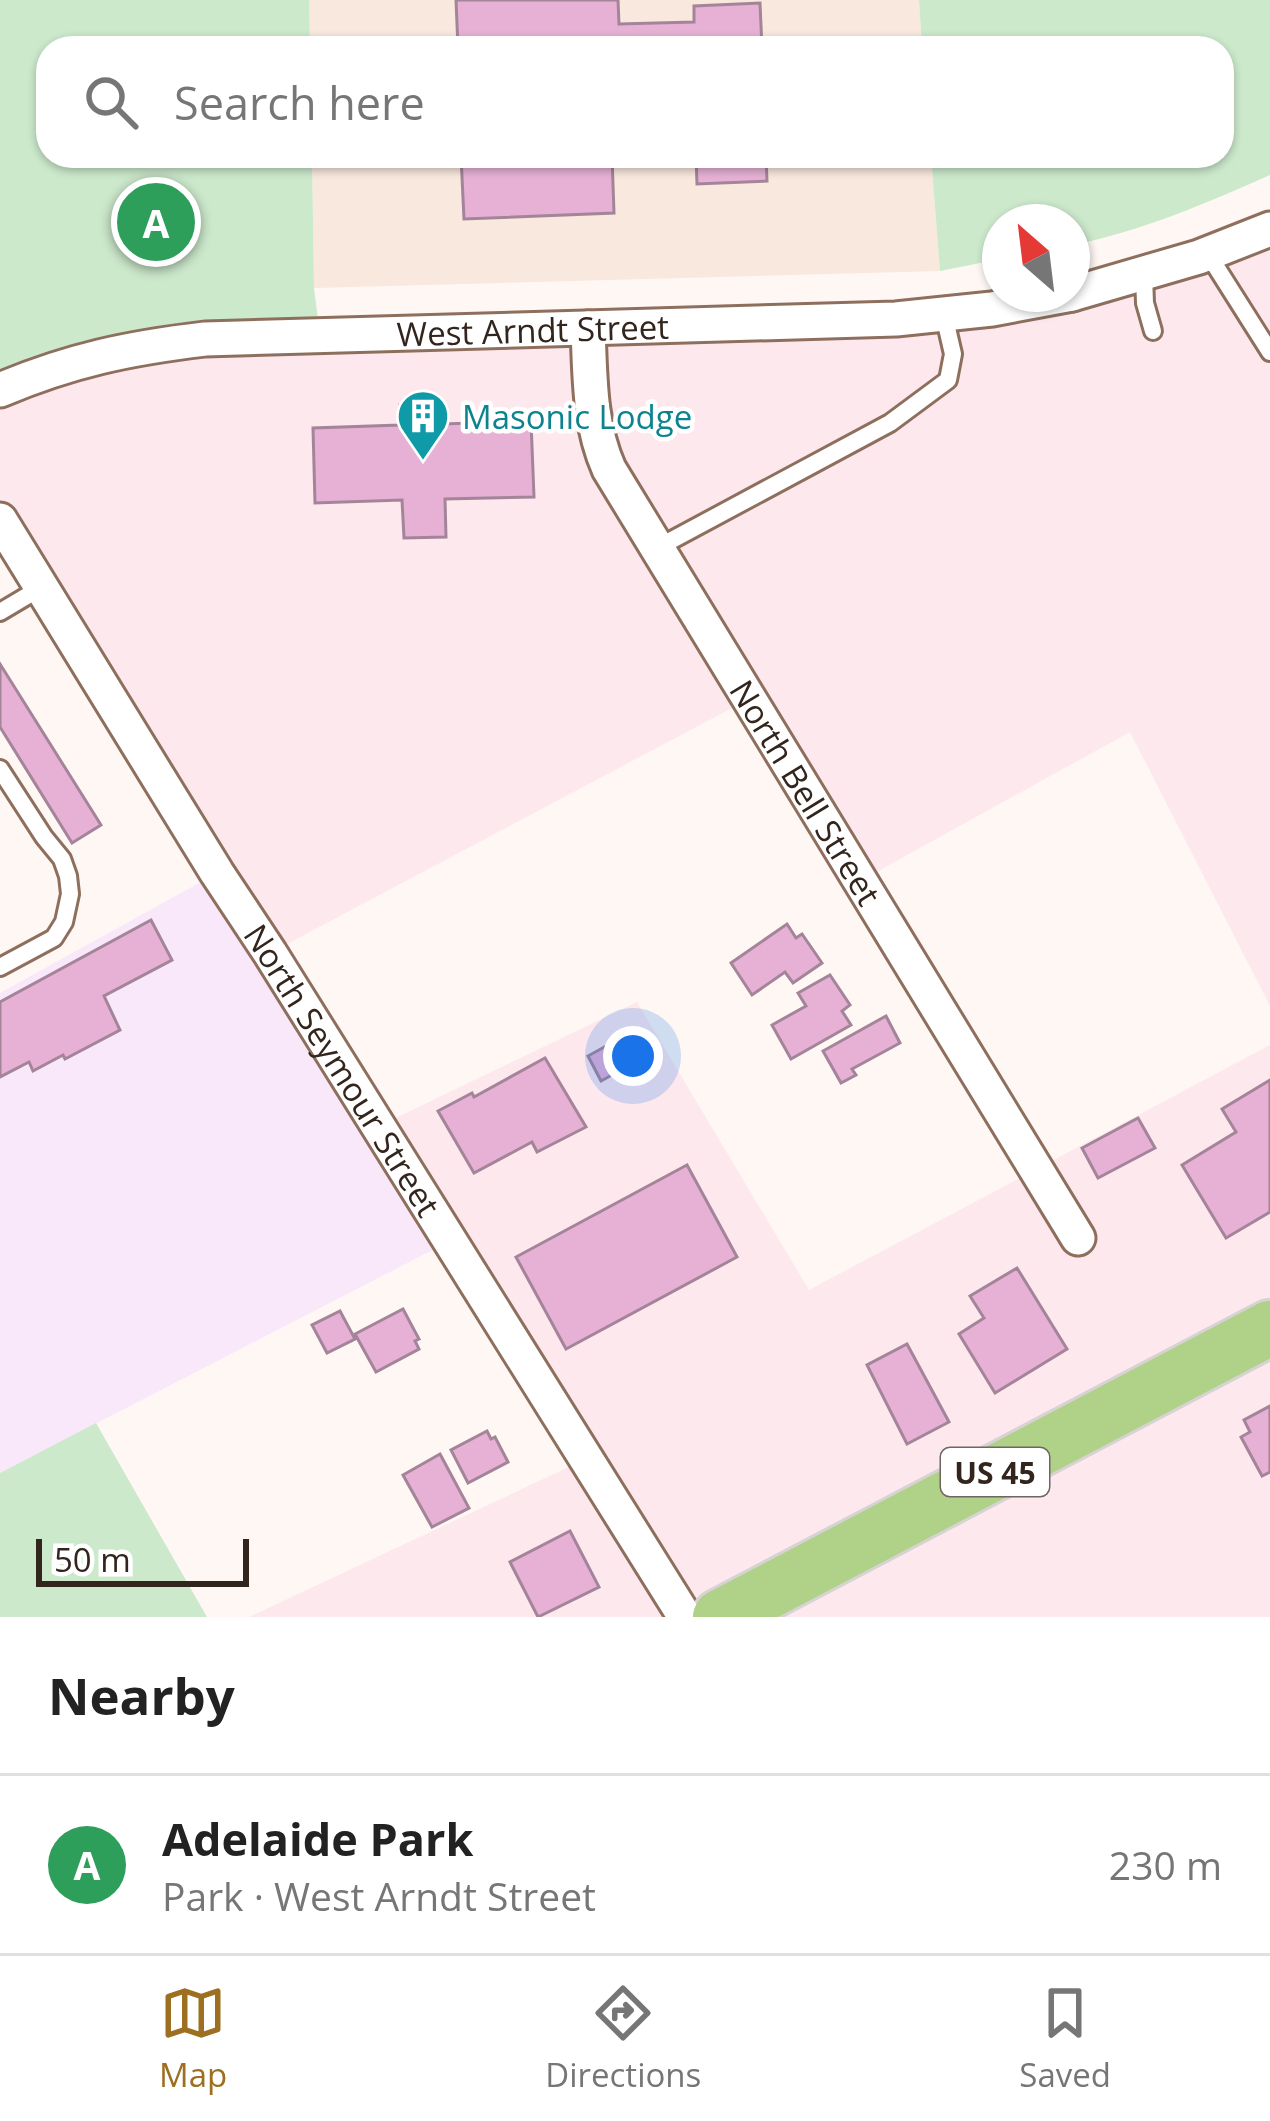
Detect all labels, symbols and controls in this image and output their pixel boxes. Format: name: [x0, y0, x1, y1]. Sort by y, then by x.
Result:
search box: [36, 36, 1234, 168]
icon: search: [78, 69, 144, 135]
text: Search here: [174, 72, 425, 133]
pin: A: [117, 177, 195, 267]
north arrow: [982, 204, 1090, 312]
street label: West Arndt Street: [396, 303, 670, 356]
building icon: Masonic Lodge: [395, 388, 451, 462]
place label: Masonic Lodge: [462, 394, 692, 439]
street label: North Bell Street: [720, 671, 892, 913]
street label: North Seymour Street: [234, 915, 451, 1225]
your location: [603, 1026, 663, 1086]
road number: US 45: [941, 1448, 1049, 1496]
scale bar: [36, 1533, 249, 1586]
text: 50 m: [54, 1537, 131, 1582]
text: Nearby: [48, 1660, 235, 1730]
text: Adelaide Park: [162, 1808, 473, 1869]
text: A: [74, 1838, 100, 1891]
text: 230 m: [1109, 1838, 1222, 1891]
text: Park · West Arndt Street: [162, 1869, 596, 1922]
tab: Map: [159, 1980, 227, 2097]
tab: Directions: [545, 1980, 701, 2097]
tab: Saved: [1019, 1980, 1111, 2097]

